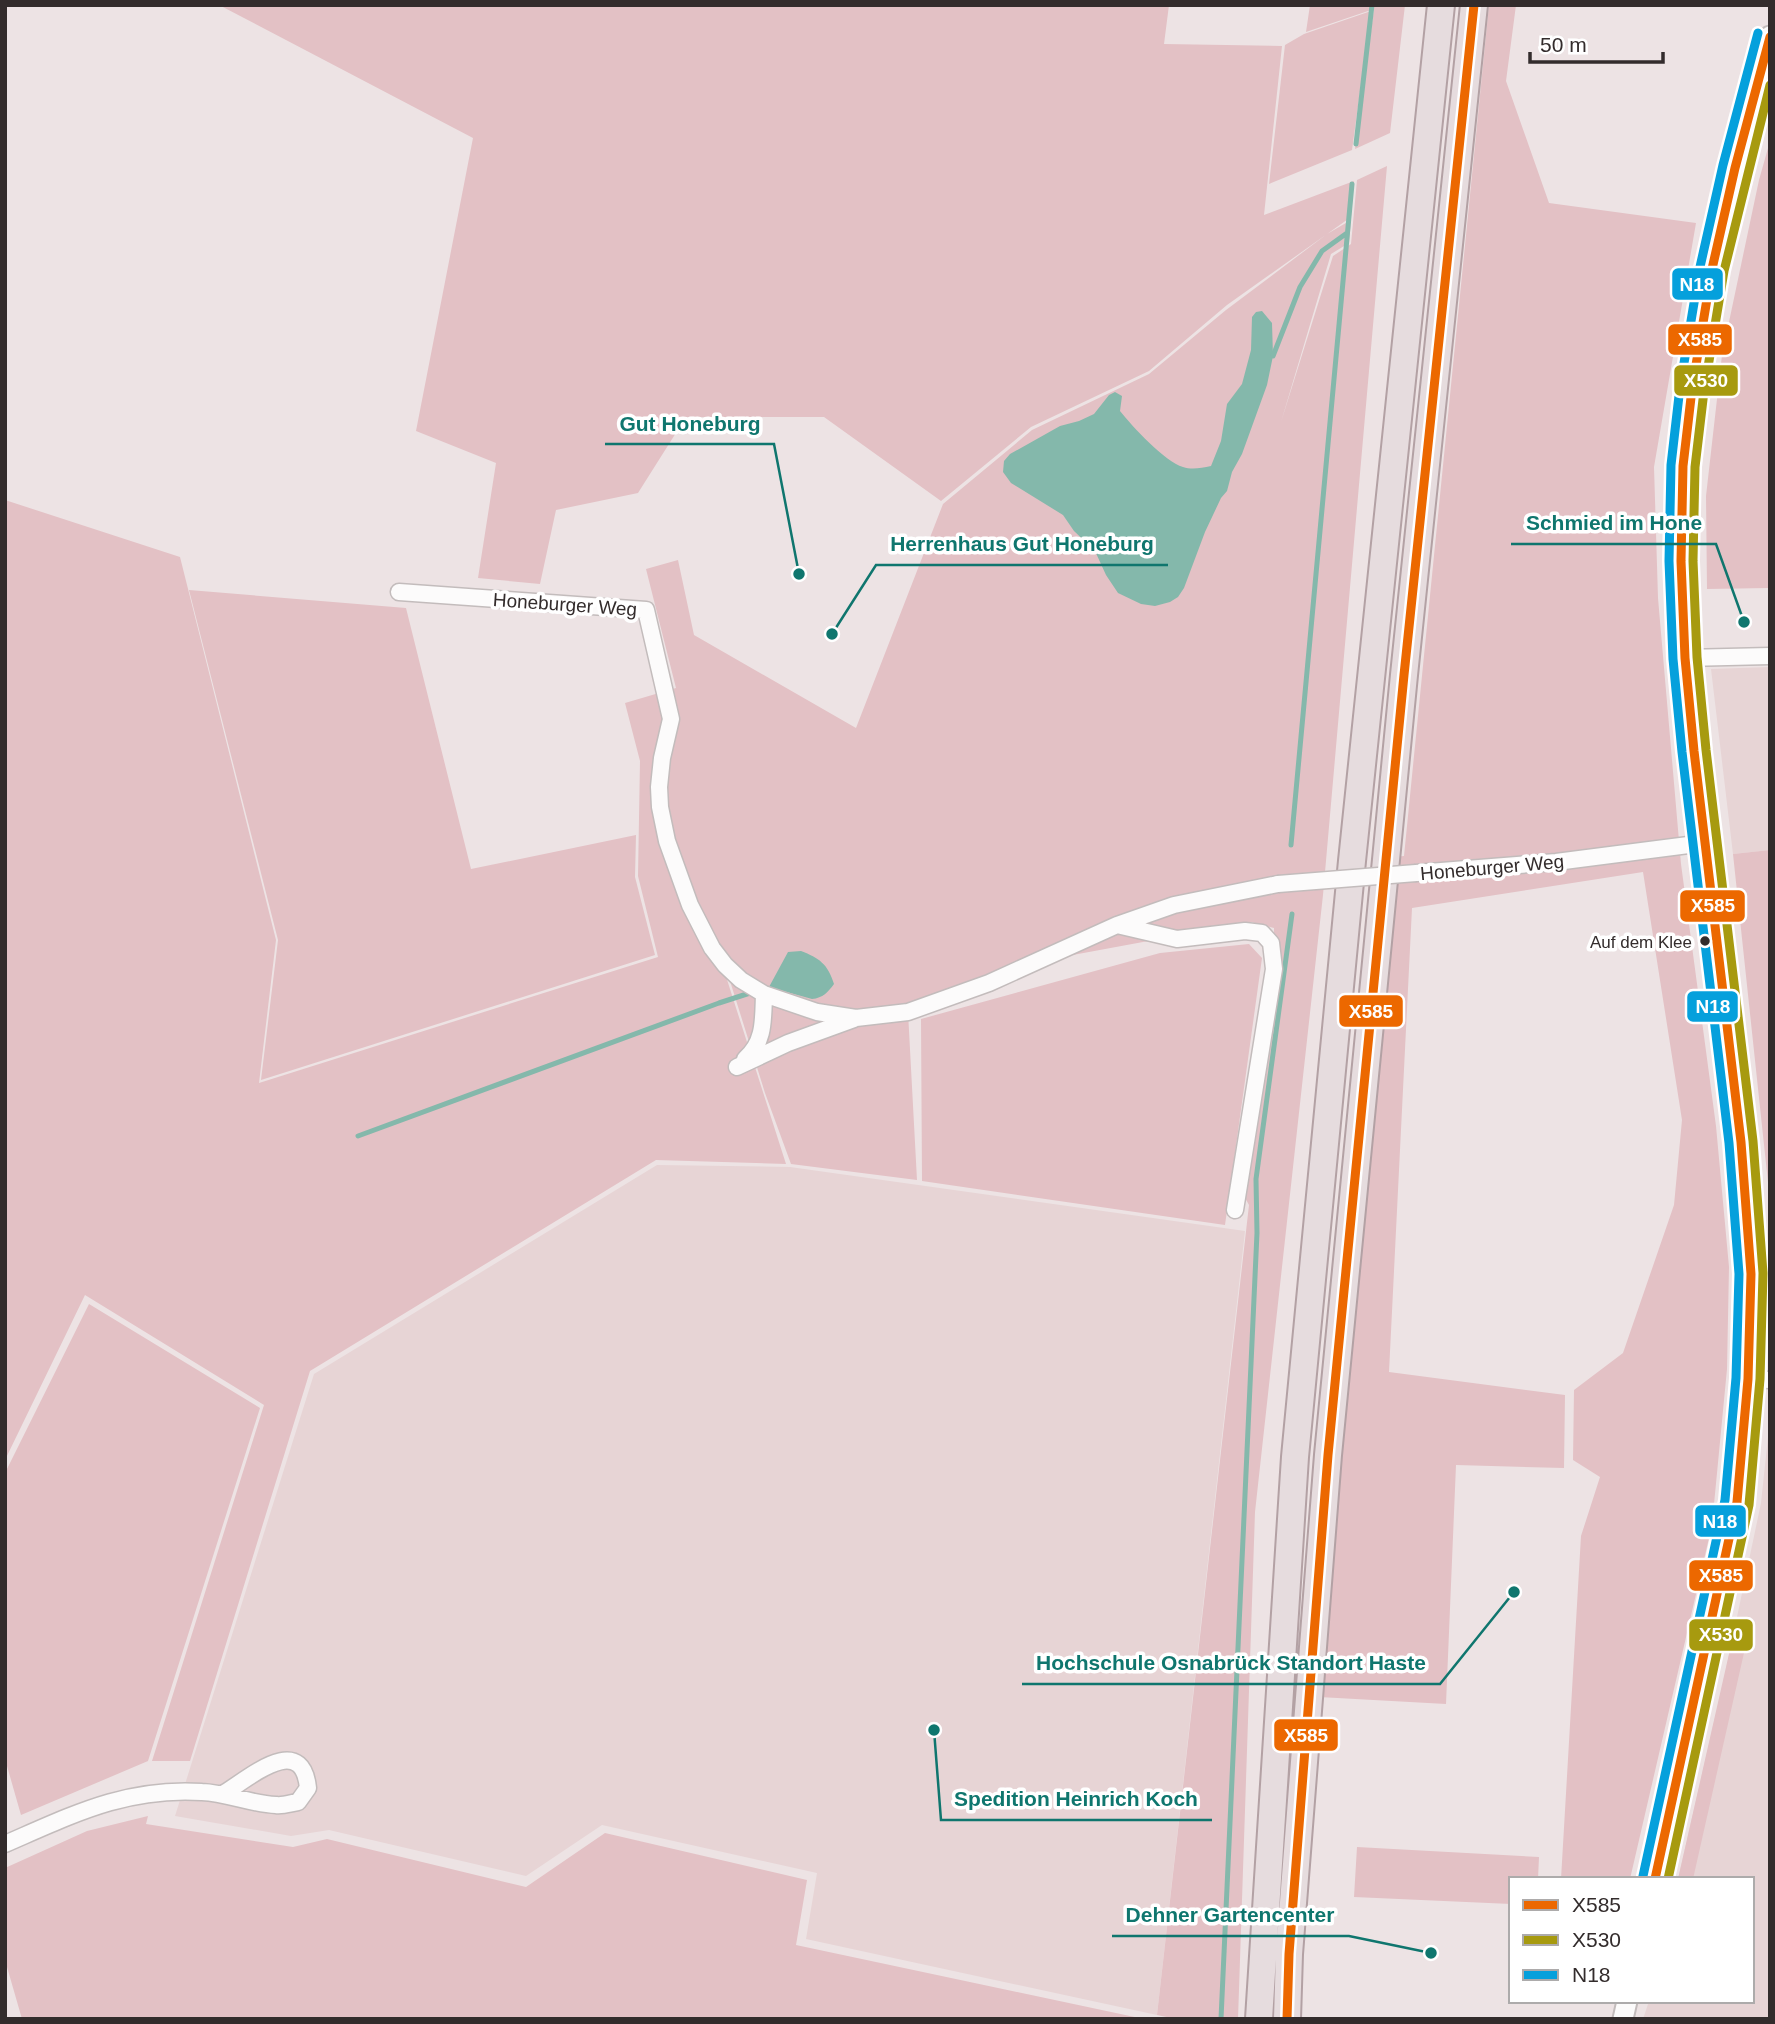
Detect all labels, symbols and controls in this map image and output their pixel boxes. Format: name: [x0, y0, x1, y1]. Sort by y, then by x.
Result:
scale bar: [1530, 21, 1663, 65]
text: 50 m: [1540, 33, 1587, 56]
line badge: N18: [1671, 267, 1724, 301]
text: N18: [1680, 274, 1714, 295]
line badge: X585: [1667, 323, 1733, 356]
text: X585: [1678, 329, 1723, 350]
line badge: X530: [1673, 364, 1739, 397]
text: X530: [1684, 370, 1728, 391]
callout: Gut Honeburg: [605, 402, 774, 444]
text: Gut Honeburg: [619, 412, 761, 435]
callout: Schmied im Hone: [1511, 502, 1716, 544]
text: Schmied im Hone: [1526, 511, 1702, 534]
callout: Herrenhaus Gut Honeburg: [876, 523, 1168, 565]
text: Herrenhaus Gut Honeburg: [890, 532, 1154, 555]
street label: Honeburger Weg: [492, 589, 638, 620]
street label: Honeburger Weg: [1419, 851, 1565, 884]
line badge: X585: [1679, 889, 1746, 923]
text: X585: [1691, 895, 1736, 916]
place label: Auf dem Klee: [1590, 933, 1692, 952]
marker: Auf dem Klee: [1698, 934, 1712, 948]
line badge: N18: [1686, 990, 1739, 1023]
line badge: X585: [1338, 994, 1404, 1028]
text: N18: [1696, 996, 1730, 1017]
text: X585: [1349, 1001, 1394, 1022]
line badge: N18: [1694, 1504, 1747, 1538]
text: N18: [1703, 1511, 1737, 1532]
line badge: X585: [1688, 1559, 1754, 1592]
text: X585: [1699, 1565, 1744, 1586]
line badge: X530: [1688, 1618, 1754, 1652]
text: X530: [1699, 1624, 1743, 1645]
callout: Hochschule Osnabrück Standort Haste: [1022, 1642, 1440, 1684]
text: Hochschule Osnabrück Standort Haste: [1036, 1651, 1426, 1674]
line badge: X585: [1273, 1718, 1339, 1752]
text: X585: [1284, 1725, 1329, 1746]
callout: Spedition Heinrich Koch: [941, 1778, 1212, 1820]
text: Spedition Heinrich Koch: [954, 1787, 1198, 1810]
legend: [1509, 1877, 1754, 2003]
text: X585: [1572, 1893, 1621, 1916]
callout: Dehner Gartencenter: [1112, 1894, 1349, 1936]
text: Dehner Gartencenter: [1126, 1903, 1334, 1926]
text: X530: [1572, 1928, 1621, 1951]
text: N18: [1572, 1963, 1611, 1986]

